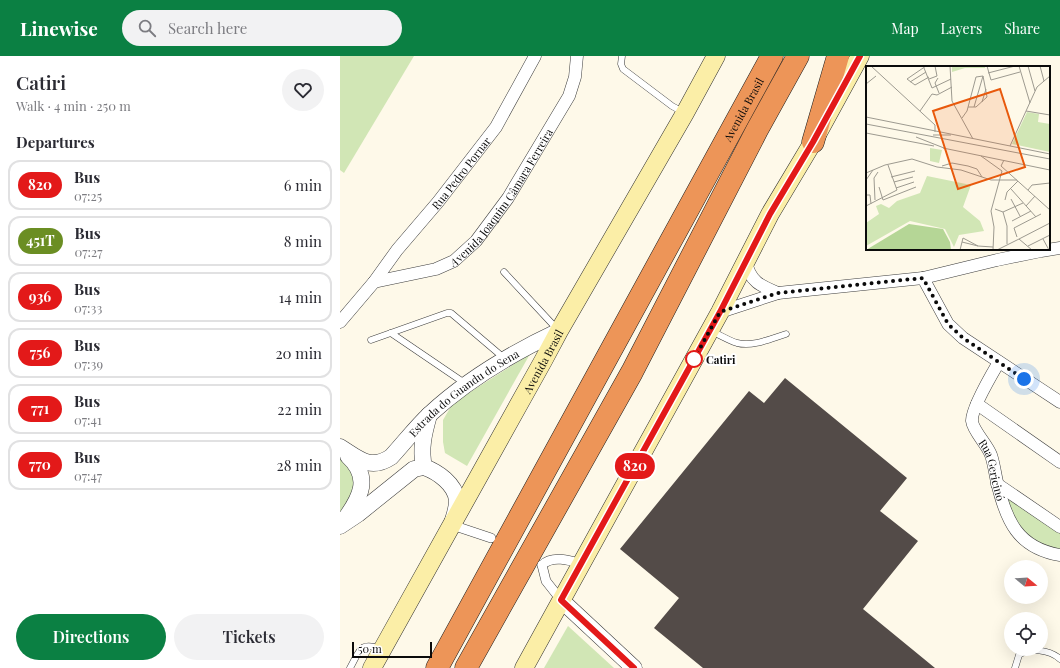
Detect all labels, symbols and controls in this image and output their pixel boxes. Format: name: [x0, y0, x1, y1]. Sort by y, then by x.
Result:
search box: [122, 10, 402, 46]
text: Linewise: [20, 15, 98, 41]
icon: search: [136, 17, 158, 39]
text: Search here: [168, 18, 247, 38]
text: Map: [891, 19, 919, 38]
text: Layers: [941, 19, 982, 38]
text: Share: [1004, 19, 1040, 38]
inset map: [866, 66, 1050, 250]
text: Catiri: [16, 69, 66, 95]
button: heart: [282, 69, 324, 111]
street label: Avenida Brasil: [719, 75, 766, 145]
text: Walk · 4 min · 250 m: [16, 97, 131, 114]
street label: Avenida Joaquim Câmara Ferreira: [447, 125, 556, 270]
text: Departures: [16, 132, 95, 152]
street label: Rua Pedro Pornar: [428, 133, 493, 212]
text: Bus: [74, 167, 100, 187]
text: 820: [28, 175, 52, 194]
text: 6 min: [284, 175, 322, 195]
text: 07:25: [74, 187, 102, 204]
text: Bus: [75, 223, 101, 243]
text: 451T: [26, 231, 55, 250]
text: 8 min: [284, 231, 322, 251]
text: 07:27: [75, 243, 103, 260]
text: Bus: [74, 279, 100, 299]
text: 936: [29, 287, 51, 306]
text: 14 min: [279, 287, 322, 307]
text: 07:33: [74, 299, 102, 316]
street label: Avenida Brasil: [519, 327, 566, 397]
text: Bus: [74, 335, 100, 355]
text: 756: [30, 343, 50, 362]
text: 20 min: [275, 343, 322, 363]
street label: Estrada do Guandu do Sena: [405, 345, 522, 440]
marker: Catiri: [685, 350, 703, 368]
place label: Catiri: [706, 352, 736, 367]
text: 07:39: [74, 355, 103, 372]
your location: [1014, 369, 1034, 389]
text: Bus: [74, 391, 100, 411]
text: 771: [31, 399, 49, 418]
text: 22 min: [277, 399, 322, 419]
text: 07:41: [74, 411, 102, 428]
street label: Rua Gericinó: [976, 436, 1009, 502]
text: Bus: [74, 447, 100, 467]
line badge: 820: [612, 453, 658, 479]
text: 770: [29, 455, 51, 474]
text: 28 min: [277, 455, 322, 475]
text: 820: [623, 456, 647, 475]
text: 07:47: [74, 467, 102, 484]
north arrow: [1004, 560, 1048, 604]
map controls: [1004, 560, 1048, 656]
button: locate: [1004, 612, 1048, 656]
button: Directions: [16, 614, 166, 660]
button: Tickets: [174, 614, 324, 660]
scale bar: [352, 640, 432, 659]
text: 50 m: [358, 641, 382, 656]

